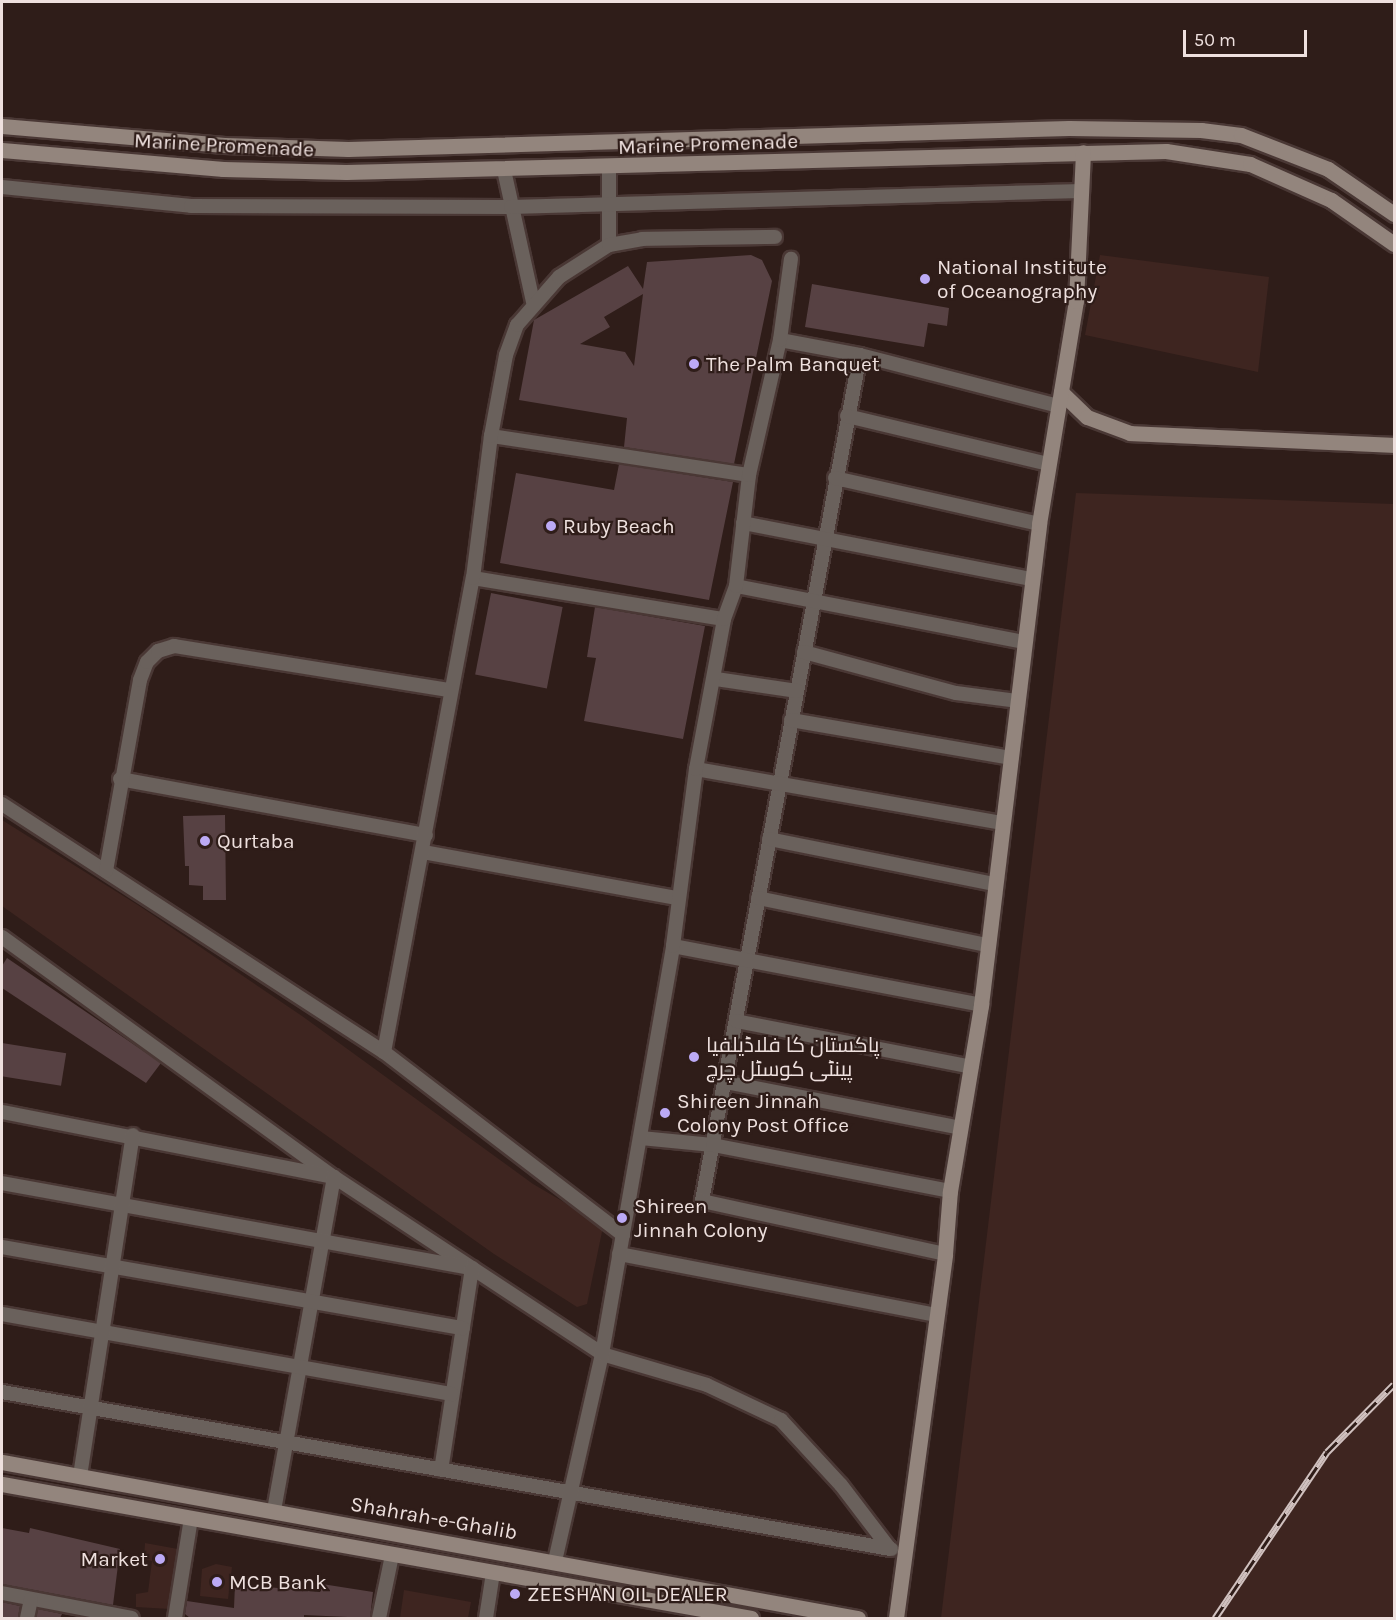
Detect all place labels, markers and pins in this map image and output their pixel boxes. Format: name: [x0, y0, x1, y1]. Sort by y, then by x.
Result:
place label: National Institute of Oceanography: [937, 254, 1107, 304]
marker: National Institute of Oceanography: [918, 272, 932, 286]
place label: The Palm Banquet: [706, 351, 880, 377]
marker: The Palm Banquet: [687, 357, 701, 371]
place label: Ruby Beach: [563, 513, 675, 539]
marker: Ruby Beach: [544, 519, 558, 533]
place label: Qurtaba: [217, 828, 294, 854]
marker: Qurtaba: [198, 834, 212, 848]
place label: پاکستان کا فلاڈیلفیا پینٹی کوسٹل چرچ: [706, 1032, 879, 1082]
marker: پاکستان کا فلاڈیلفیا پینٹی کوسٹل چرچ: [687, 1050, 701, 1064]
place label: Shireen Jinnah Colony Post Office: [677, 1088, 849, 1138]
marker: Shireen Jinnah Colony Post Office: [658, 1106, 672, 1120]
place label: Shireen Jinnah Colony: [634, 1193, 767, 1243]
marker: Shireen Jinnah Colony: [615, 1211, 629, 1225]
place label: Market: [81, 1546, 148, 1572]
marker: Market: [153, 1552, 167, 1566]
place label: MCB Bank: [229, 1569, 327, 1595]
marker: MCB Bank: [210, 1575, 224, 1589]
place label: ZEESHAN OIL DEALER: [527, 1581, 728, 1607]
marker: ZEESHAN OIL DEALER: [508, 1587, 522, 1601]

